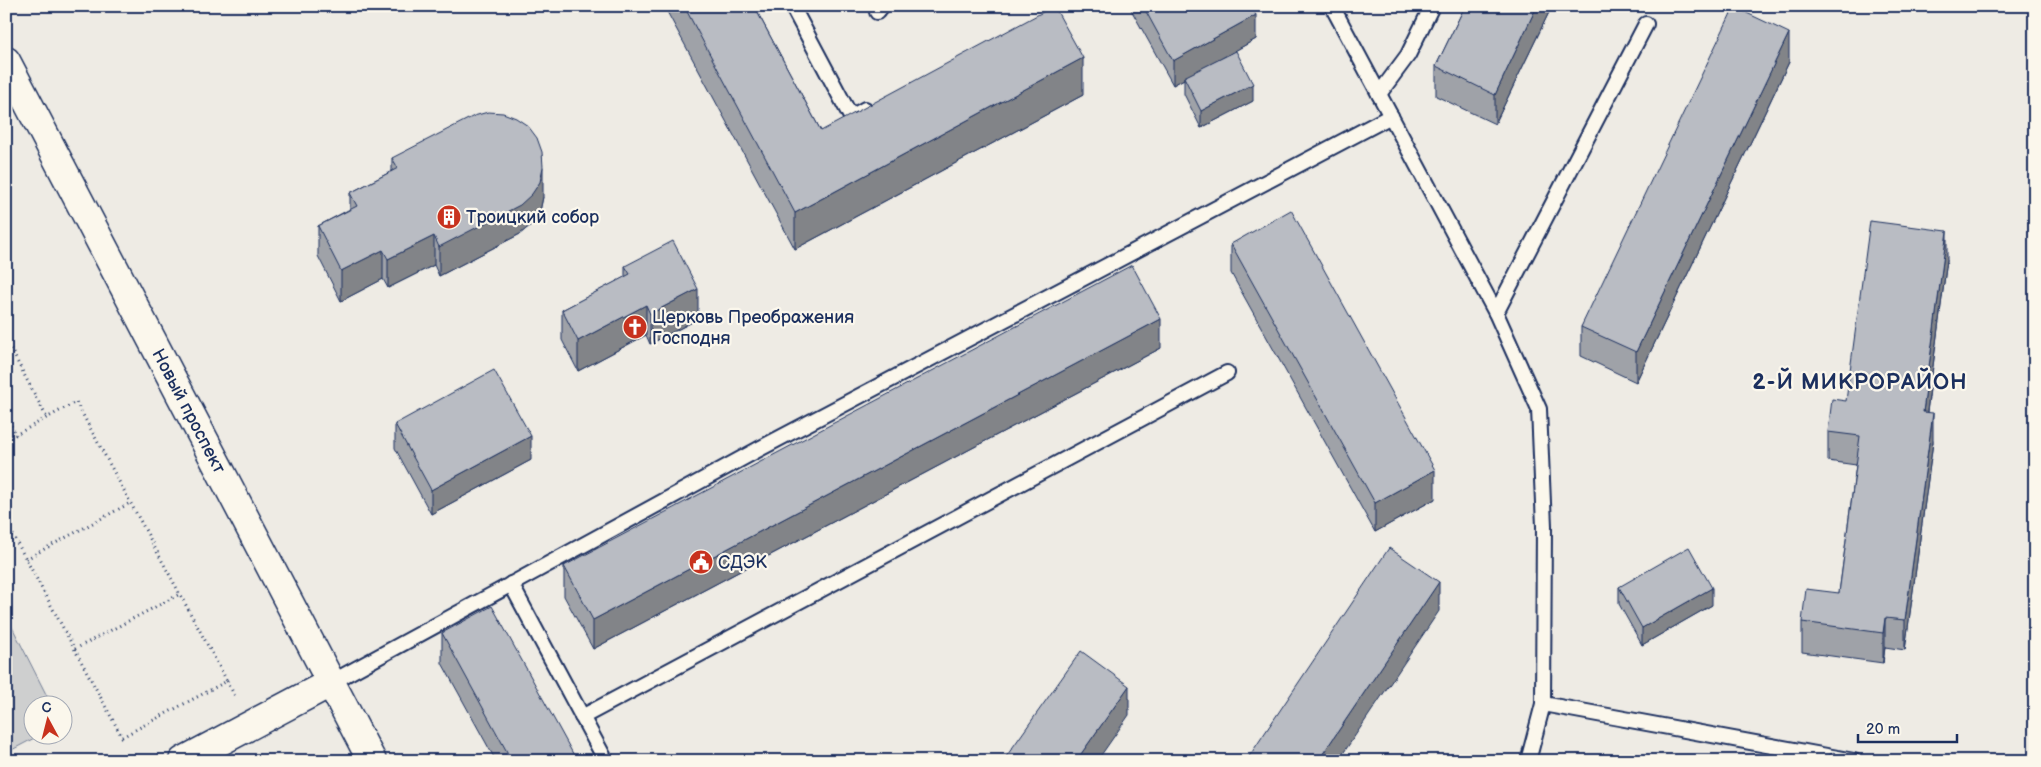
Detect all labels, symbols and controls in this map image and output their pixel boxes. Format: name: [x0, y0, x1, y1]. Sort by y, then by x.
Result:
building icon: Троицкий собор: [436, 204, 462, 230]
place label: Троицкий собор: [466, 207, 599, 228]
place label: Церковь Преображения Господня: [652, 307, 854, 349]
church icon: Церковь Преображения Господня: [622, 314, 648, 340]
street label: Новый проспект: [147, 345, 230, 478]
district label: 2-Й МИКРОРАЙОН: [1752, 367, 1968, 396]
public building icon: СДЭК: [688, 549, 714, 575]
place label: СДЭК: [718, 552, 767, 573]
north arrow: [22, 694, 72, 744]
text: С: [41, 699, 53, 717]
scale bar: [1858, 712, 1957, 744]
text: 20 m: [1866, 720, 1900, 739]

